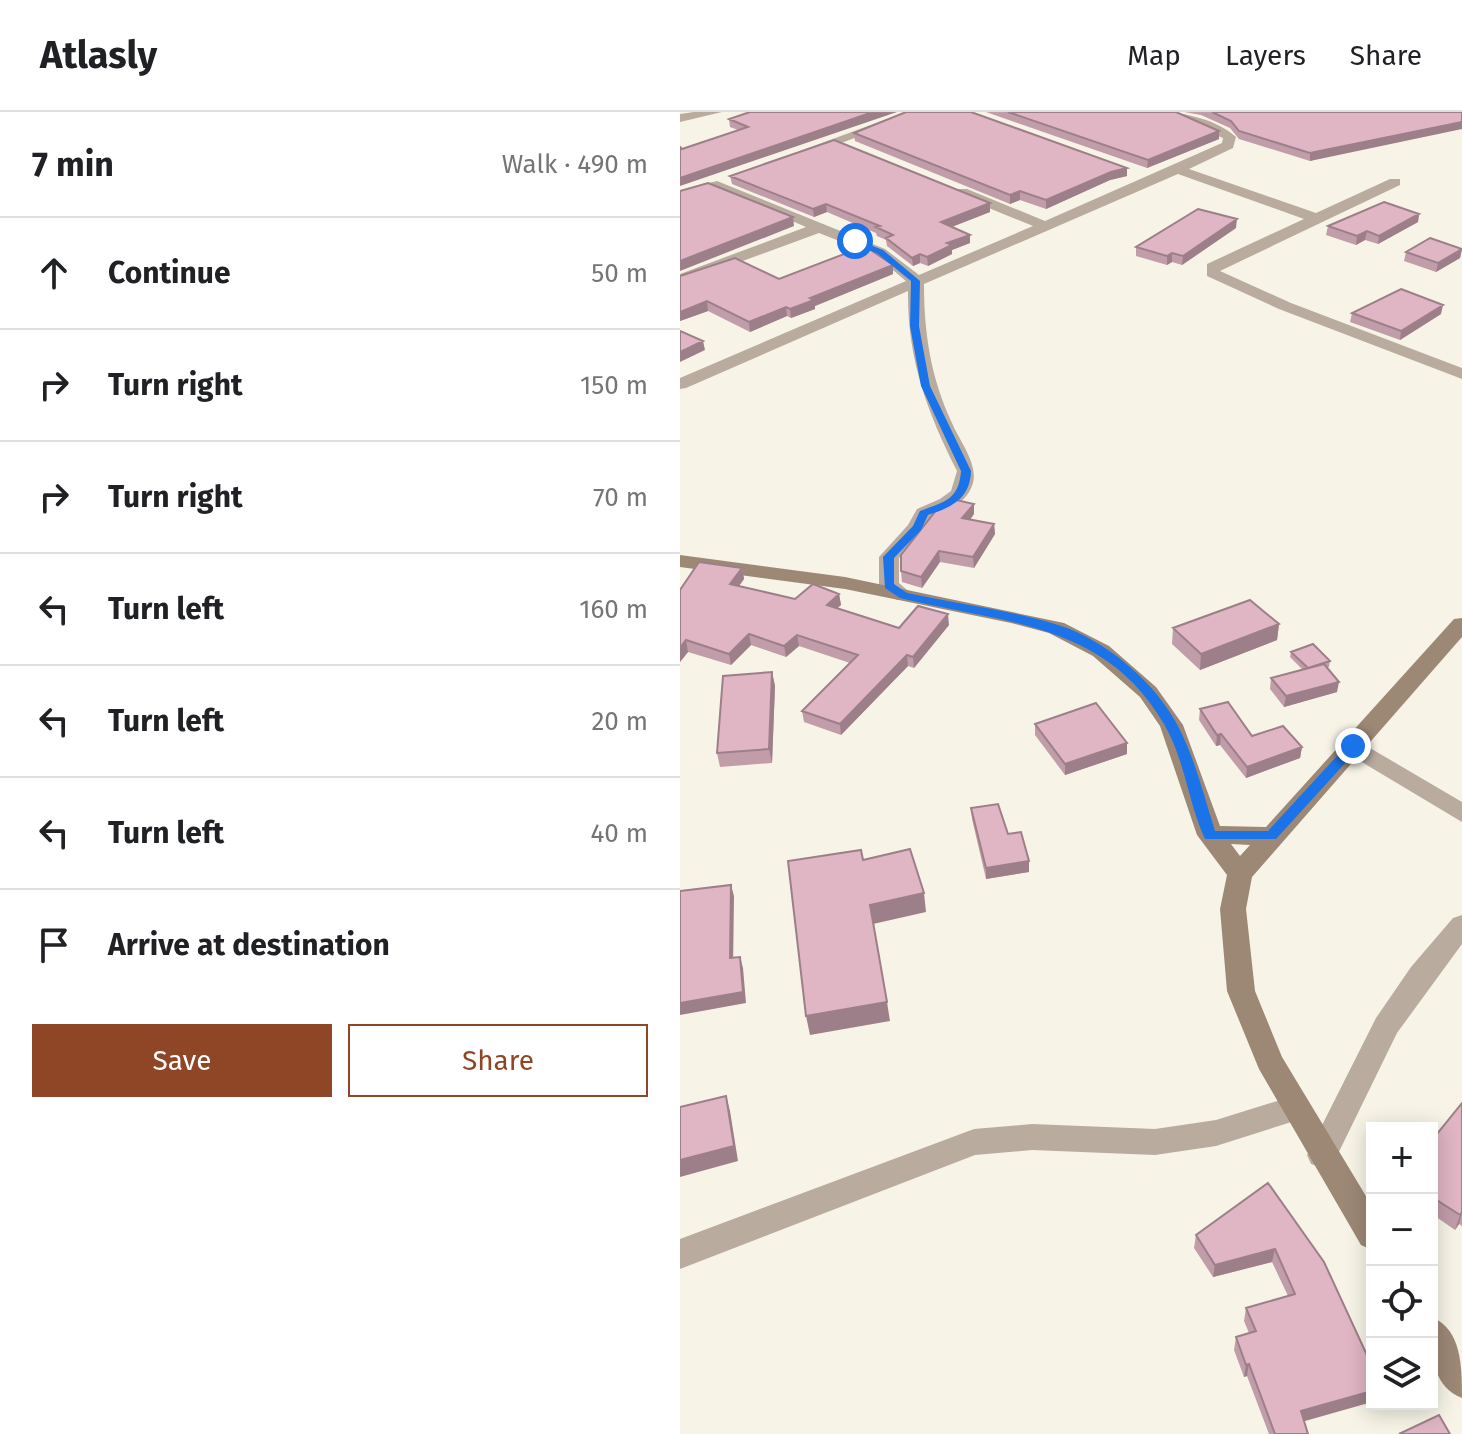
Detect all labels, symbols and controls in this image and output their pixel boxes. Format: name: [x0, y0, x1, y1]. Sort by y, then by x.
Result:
text: Atlasly: [40, 32, 157, 78]
text: Map: [1127, 39, 1181, 72]
text: Layers: [1225, 39, 1306, 72]
text: Share: [1350, 39, 1422, 72]
text: 7 min: [32, 144, 114, 185]
text: Walk · 490 m: [502, 149, 648, 180]
route start: [837, 223, 873, 259]
icon: ahead: [32, 251, 76, 295]
text: Continue: [108, 255, 231, 291]
text: 50 m: [591, 258, 648, 289]
icon: right: [32, 363, 76, 407]
text: Turn right: [108, 367, 243, 403]
text: 150 m: [580, 370, 648, 401]
icon: right: [32, 475, 76, 519]
text: Turn right: [108, 479, 243, 515]
text: 70 m: [593, 482, 648, 513]
icon: left: [32, 587, 76, 631]
text: Turn left: [108, 591, 224, 627]
text: 160 m: [579, 594, 648, 625]
icon: left: [32, 699, 76, 743]
text: Turn left: [108, 703, 224, 739]
text: 20 m: [591, 706, 648, 737]
route end: [1335, 728, 1371, 764]
icon: left: [32, 811, 76, 855]
text: Turn left: [108, 815, 224, 851]
text: 40 m: [590, 818, 648, 849]
icon: arrive: [32, 923, 76, 967]
text: Arrive at destination: [108, 927, 390, 963]
button: Save: [32, 1024, 332, 1097]
button: Share: [348, 1024, 648, 1097]
map controls: [1366, 1122, 1438, 1410]
button: +: [1366, 1122, 1438, 1194]
button: −: [1366, 1194, 1438, 1266]
button: locate: [1366, 1266, 1438, 1338]
button: layers: [1366, 1338, 1438, 1410]

